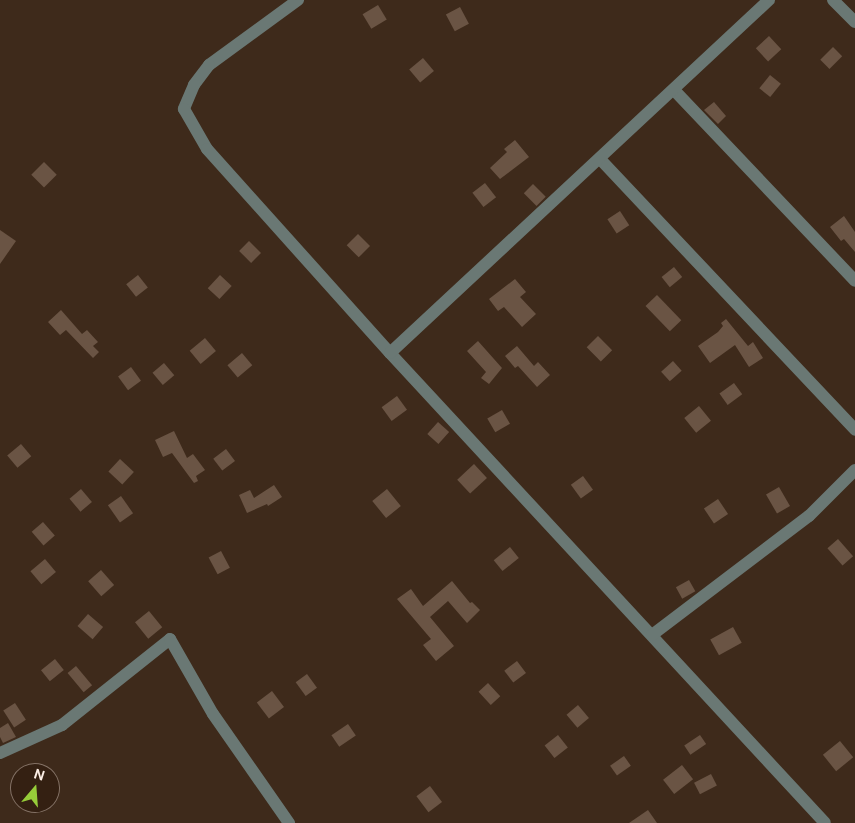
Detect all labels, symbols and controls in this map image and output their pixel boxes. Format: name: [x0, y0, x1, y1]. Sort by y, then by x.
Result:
north arrow: [10, 763, 60, 813]
text: N: [32, 765, 47, 785]

